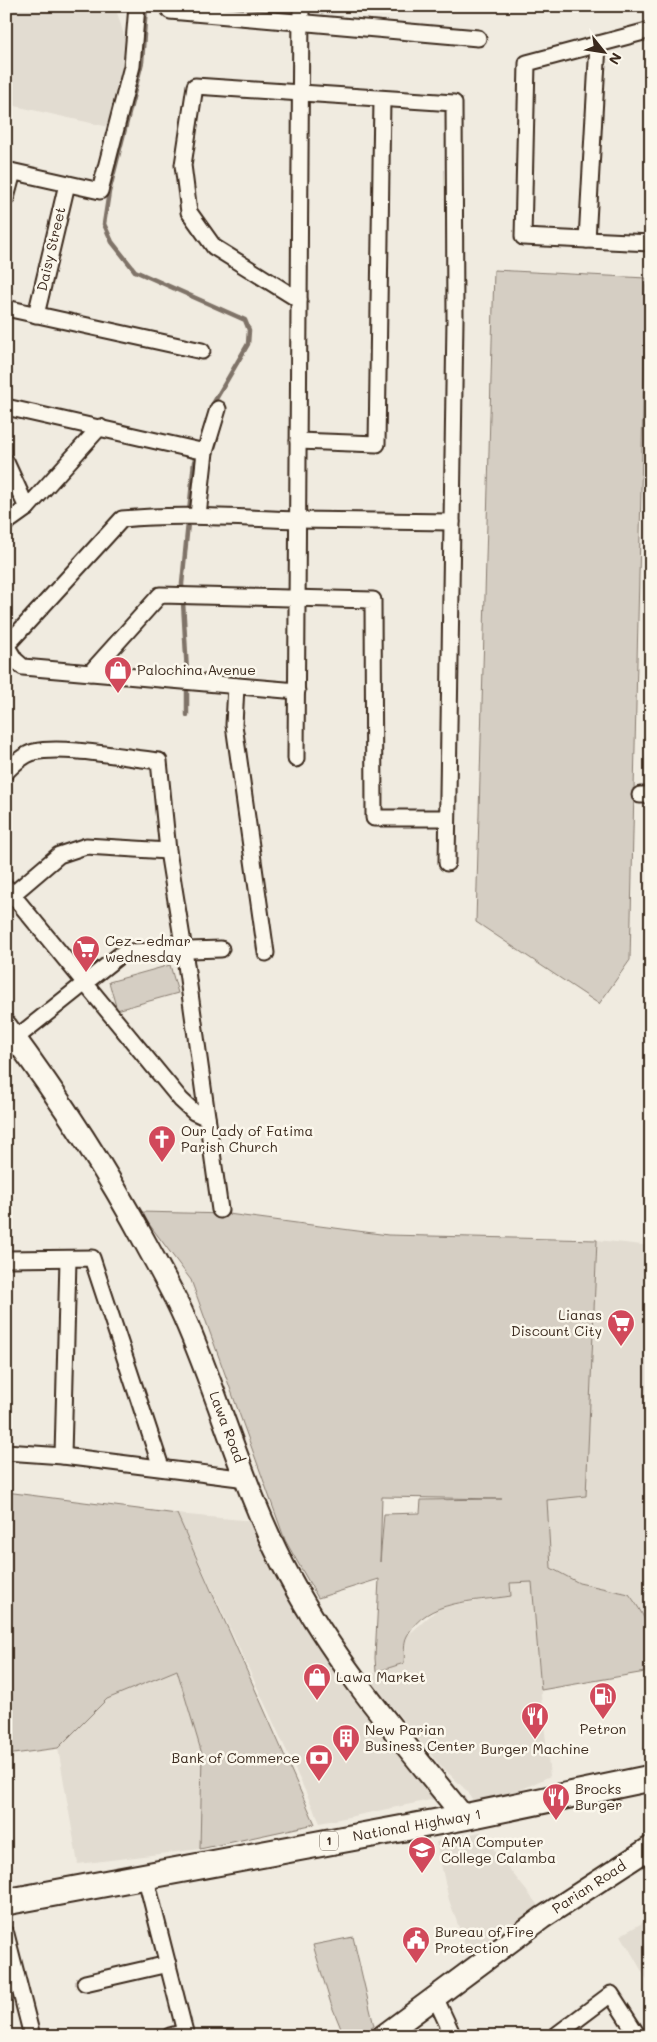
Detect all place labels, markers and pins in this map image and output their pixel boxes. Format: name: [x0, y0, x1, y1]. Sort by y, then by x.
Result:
shop icon: Palochina Avenue: [103, 655, 133, 694]
place label: Palochina Avenue: [137, 660, 256, 679]
place label: Cez - edmar wednesday: [105, 931, 191, 966]
supermarket icon: Cez - edmar wednesday: [71, 934, 101, 973]
place label: Our Lady of Fatima Parish Church: [181, 1121, 313, 1156]
church icon: Our Lady of Fatima Parish Church: [147, 1124, 177, 1163]
place label: Lianas Discount City: [511, 1305, 602, 1340]
supermarket icon: Lianas Discount City: [606, 1308, 636, 1347]
shop icon: Lawa Market: [302, 1662, 332, 1701]
place label: Lawa Market: [336, 1667, 425, 1686]
fuel station icon: Petron: [588, 1681, 618, 1720]
restaurant icon: Burger Machine: [520, 1701, 550, 1740]
place label: Petron: [580, 1719, 626, 1738]
place label: New Parian Business Center: [365, 1720, 475, 1755]
building icon: New Parian Business Center: [331, 1723, 361, 1762]
place label: Burger Machine: [481, 1739, 589, 1758]
bank icon: Bank of Commerce: [304, 1743, 334, 1782]
place label: Bank of Commerce: [171, 1748, 300, 1767]
place label: Brocks Burger: [575, 1779, 622, 1814]
restaurant icon: Brocks Burger: [541, 1782, 571, 1821]
place label: AMA Computer College Calamba: [441, 1832, 556, 1867]
school or university icon: AMA Computer College Calamba: [407, 1835, 437, 1874]
place label: Bureau of Fire Protection: [435, 1922, 534, 1957]
public building icon: Bureau of Fire Protection: [401, 1925, 431, 1964]

